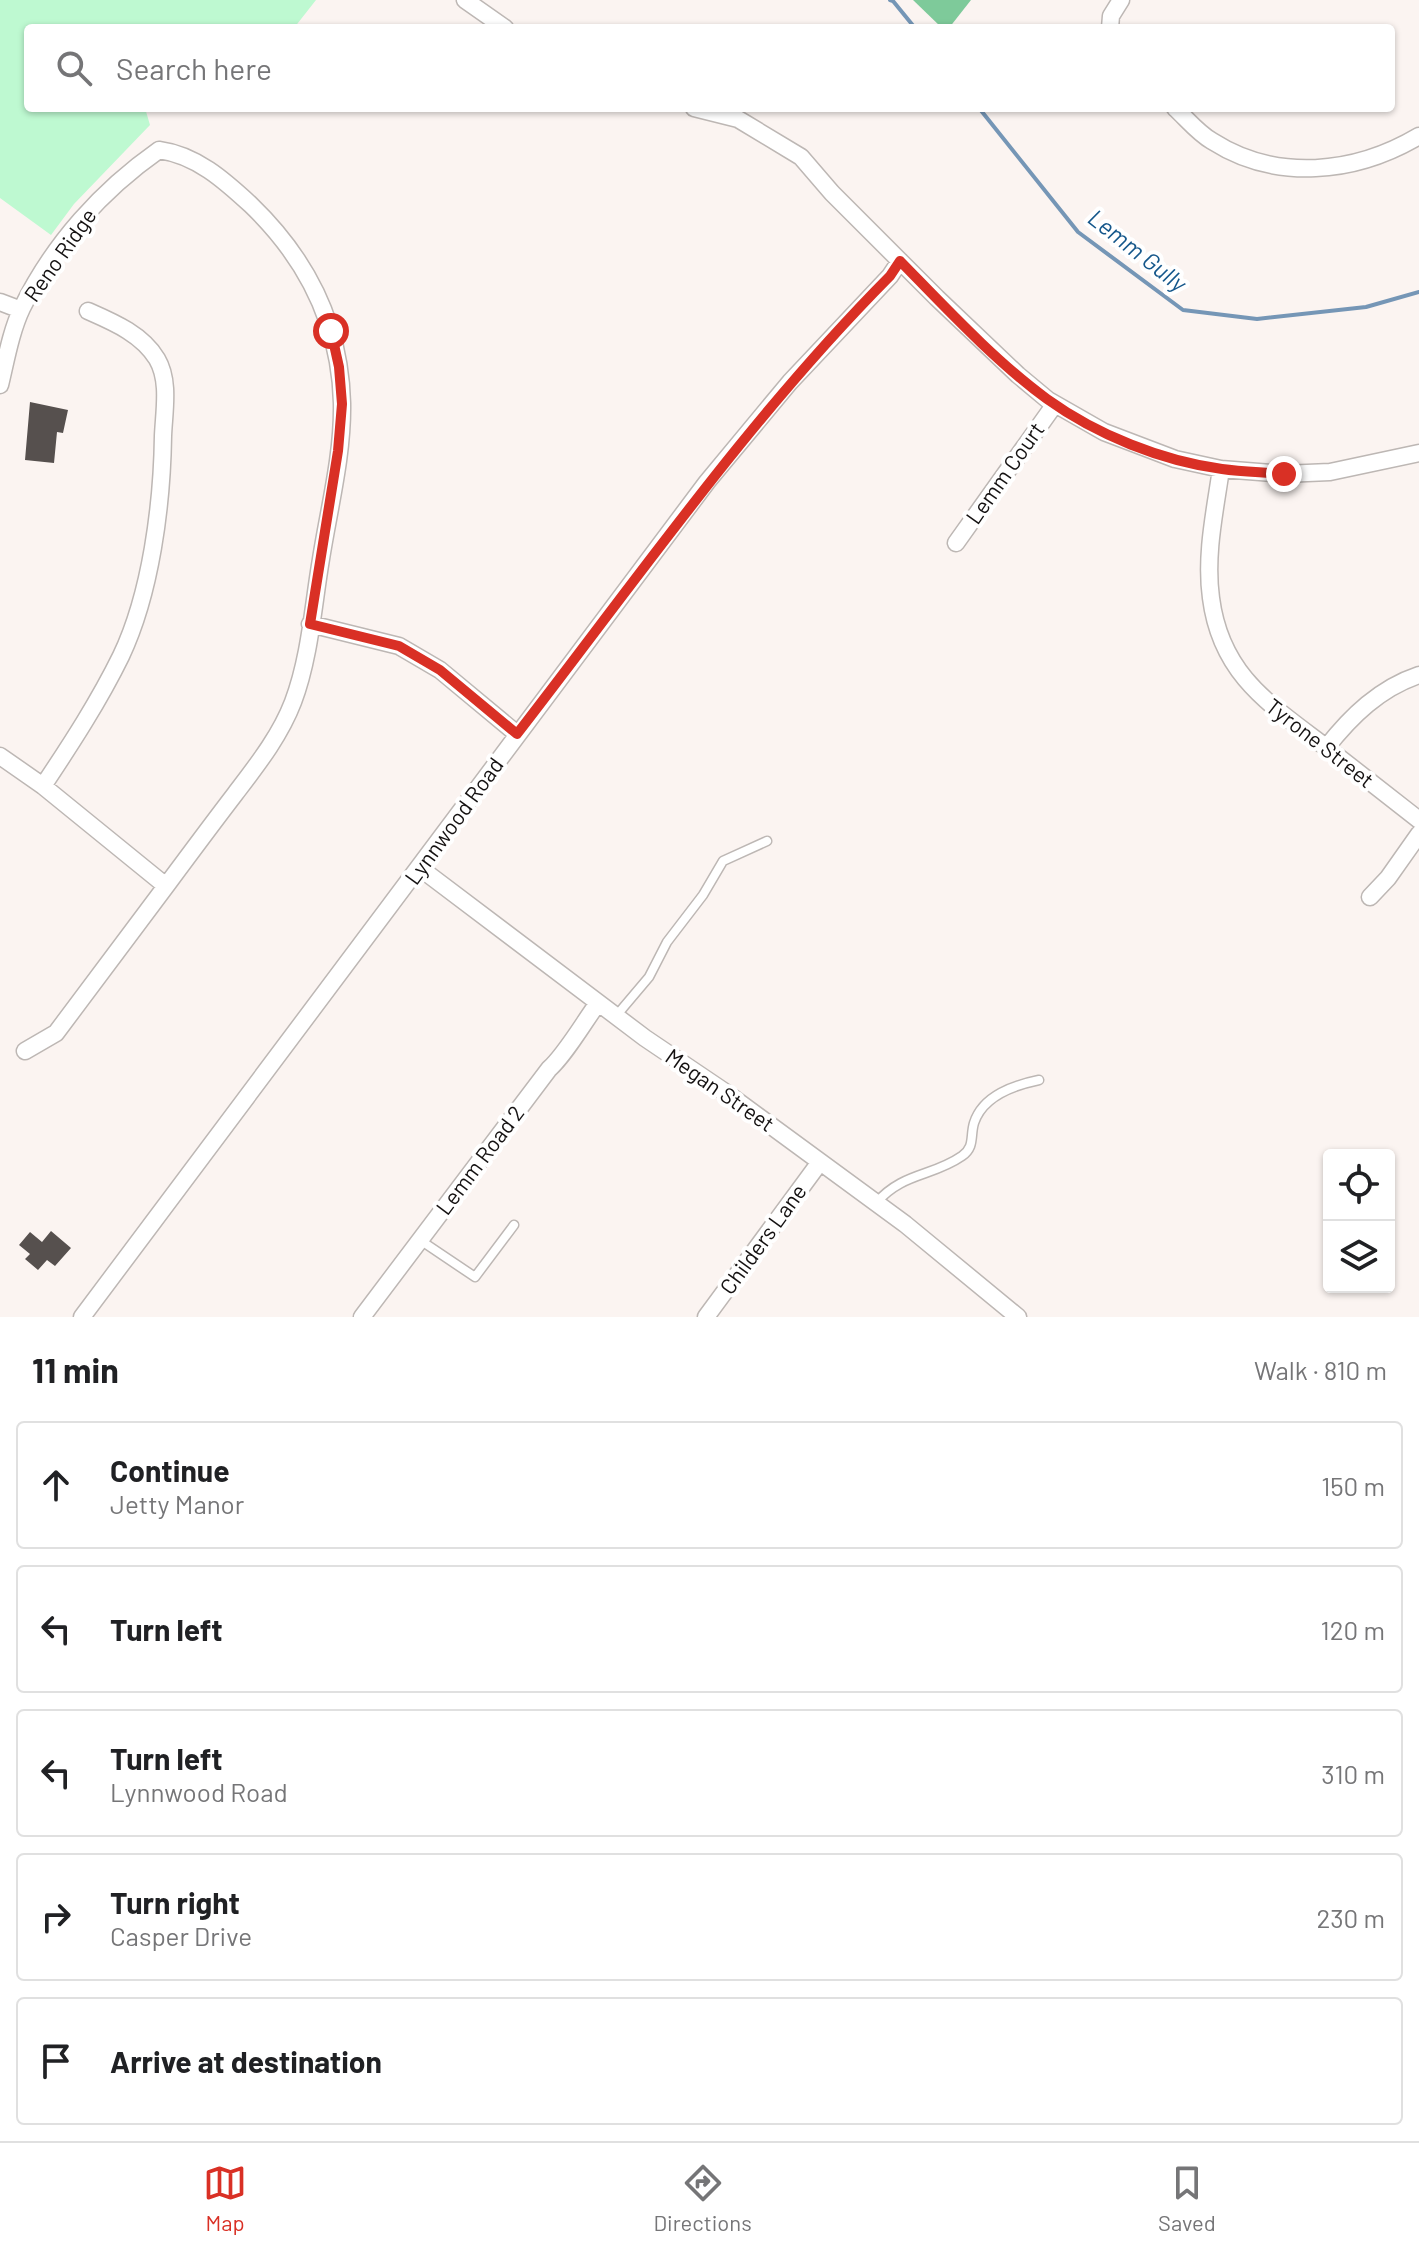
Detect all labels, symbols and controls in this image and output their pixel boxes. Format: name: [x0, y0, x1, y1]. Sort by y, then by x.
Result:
search box: [24, 24, 1395, 112]
icon: search: [52, 46, 96, 90]
text: Search here: [116, 50, 272, 86]
water label: Lemm Gully: [1083, 202, 1194, 298]
street label: Reno Ridge: [18, 203, 101, 306]
route start: [313, 313, 349, 349]
street label: Lemm Court: [960, 416, 1049, 528]
route end: [1266, 456, 1302, 492]
street label: Tyrone Street: [1262, 692, 1380, 792]
street label: Lynnwood Road: [398, 752, 508, 889]
street label: Megan Street: [661, 1042, 780, 1136]
street label: Lemm Road 2: [430, 1100, 529, 1219]
map controls: [1323, 1149, 1395, 1293]
button: locate: [1323, 1149, 1395, 1221]
street label: Childers Lane: [714, 1178, 811, 1299]
button: layers: [1323, 1221, 1395, 1293]
text: 11 min: [32, 1349, 119, 1390]
text: Walk · 810 m: [1254, 1354, 1387, 1385]
text: Continue: [110, 1452, 230, 1488]
icon: ahead: [34, 1463, 78, 1507]
text: 150 m: [1321, 1470, 1385, 1501]
text: Jetty Manor: [110, 1488, 244, 1519]
icon: left: [34, 1607, 78, 1651]
text: Turn left: [110, 1611, 223, 1647]
text: 120 m: [1321, 1614, 1385, 1645]
text: Turn left: [110, 1740, 223, 1776]
icon: left: [34, 1751, 78, 1795]
text: 310 m: [1321, 1758, 1385, 1789]
text: Lynnwood Road: [110, 1776, 288, 1807]
text: Turn right: [110, 1884, 240, 1920]
icon: right: [34, 1895, 78, 1939]
text: 230 m: [1316, 1902, 1385, 1933]
text: Casper Drive: [110, 1920, 252, 1951]
icon: arrive: [34, 2039, 78, 2083]
text: Arrive at destination: [110, 2043, 382, 2079]
tab: Map: [203, 2161, 247, 2235]
tab: Directions: [653, 2161, 752, 2235]
tab: Saved: [1158, 2161, 1216, 2235]

